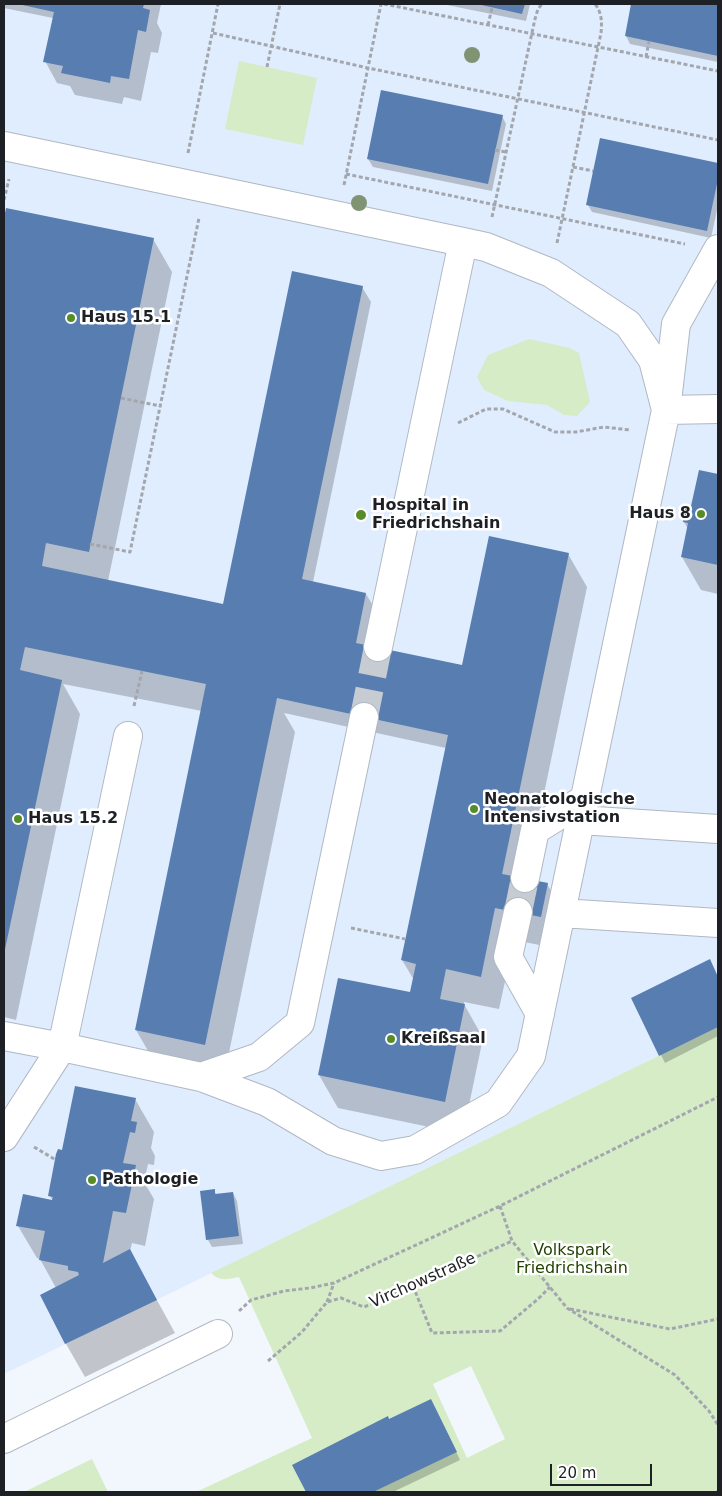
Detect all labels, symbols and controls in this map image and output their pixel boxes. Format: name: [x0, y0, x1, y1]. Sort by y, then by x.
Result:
place label: Haus 15.1: [81, 308, 171, 328]
marker: Haus 15.1: [65, 312, 77, 324]
place label: Hospital in Friedrichshain: [372, 496, 500, 534]
place label: Haus 8: [629, 504, 691, 524]
marker: Hospital in Friedrichshain: [354, 508, 368, 522]
marker: Haus 8: [695, 508, 707, 520]
place label: Neonatologische Intensivstation: [484, 790, 635, 828]
marker: Neonatologische Intensivstation: [468, 803, 480, 815]
place label: Haus 15.2: [28, 809, 118, 829]
marker: Haus 15.2: [12, 813, 24, 825]
place label: Kreißsaal: [401, 1029, 486, 1049]
marker: Kreißsaal: [385, 1033, 397, 1045]
place label: Pathologie: [102, 1170, 198, 1190]
marker: Pathologie: [86, 1174, 98, 1186]
park label: Volkspark Friedrichshain: [516, 1241, 628, 1279]
street label: Virchowstraße: [367, 1249, 479, 1313]
scale bar: [552, 1454, 654, 1486]
text: 20 m: [558, 1464, 596, 1482]

